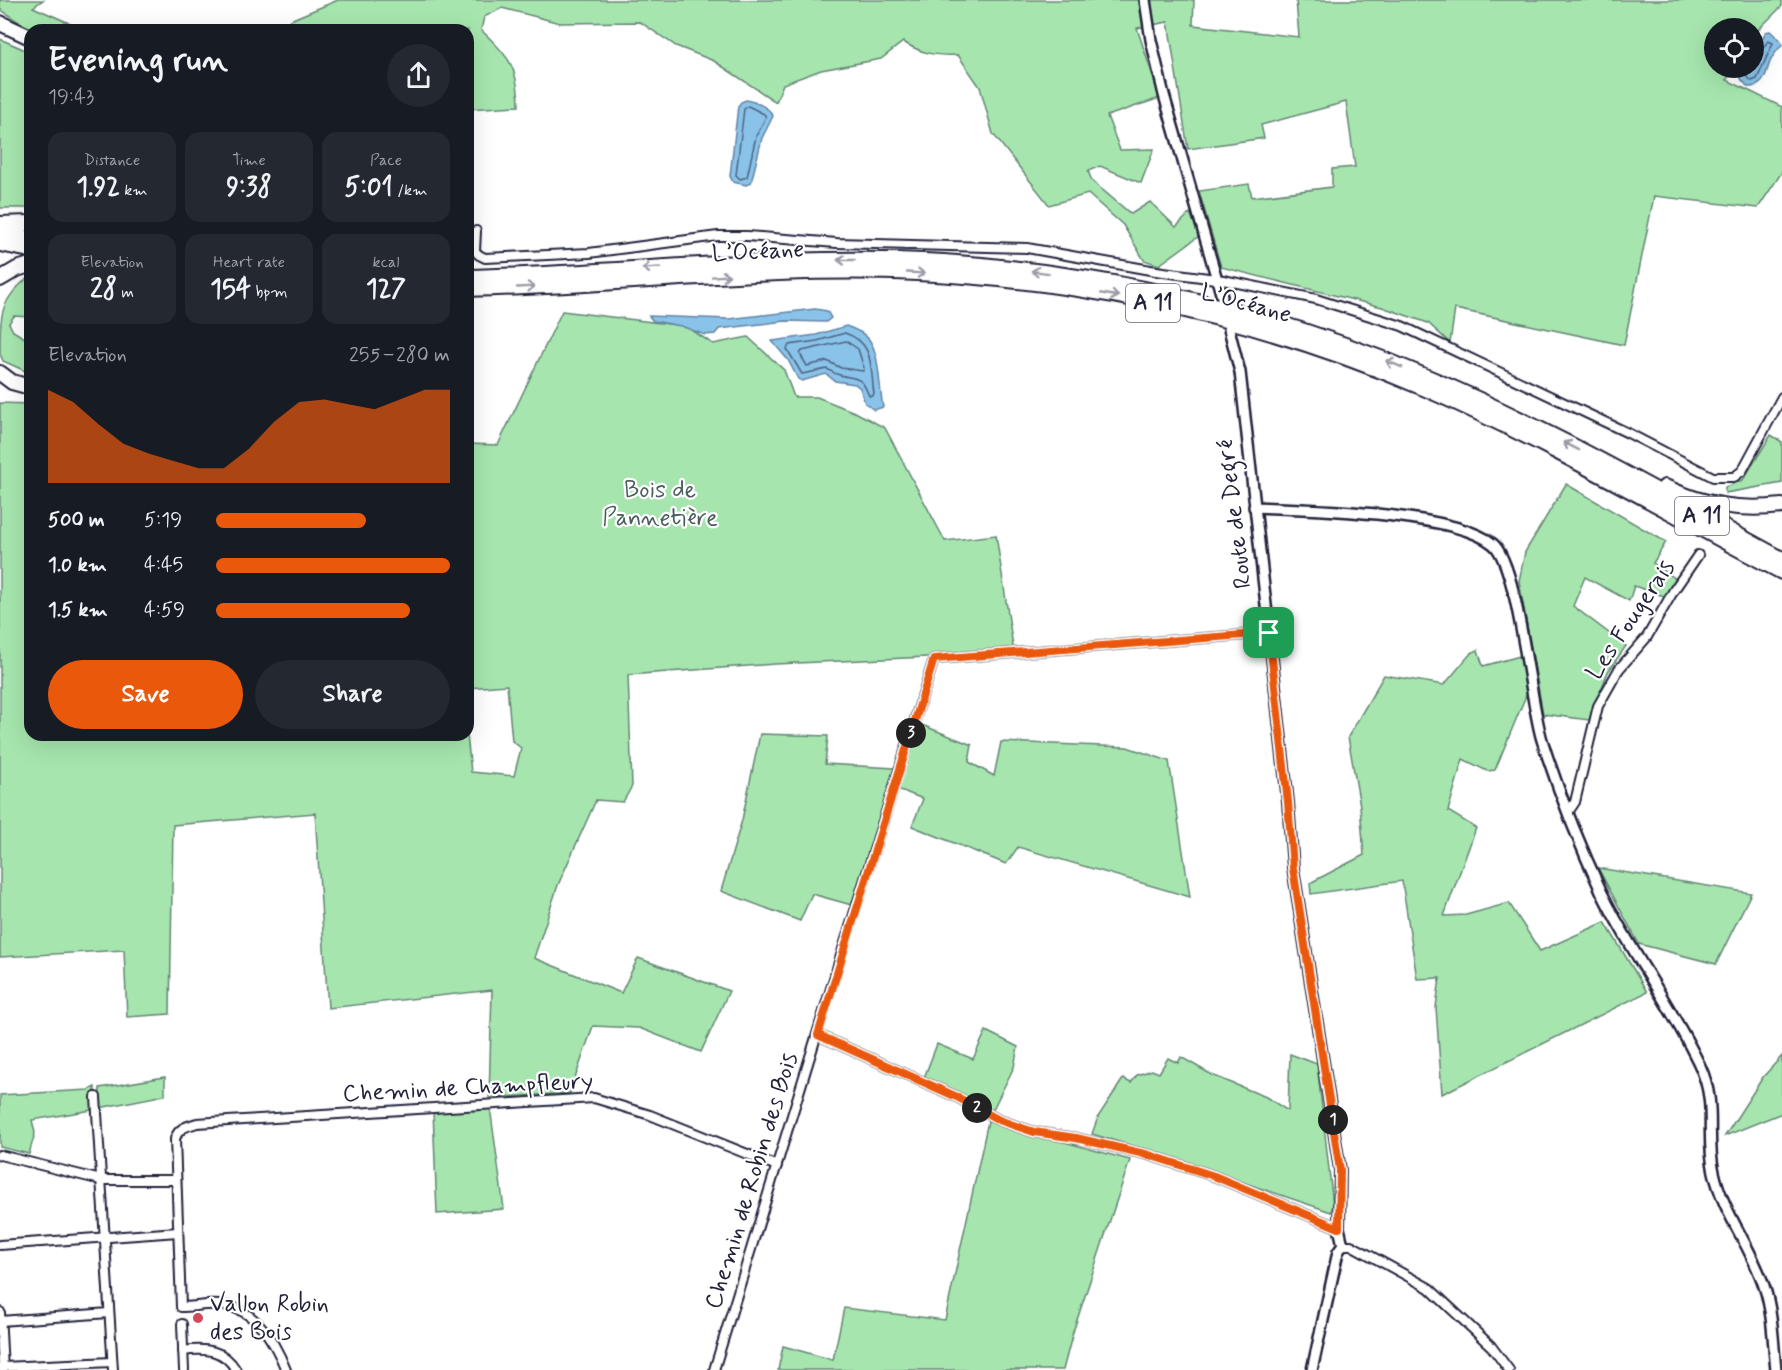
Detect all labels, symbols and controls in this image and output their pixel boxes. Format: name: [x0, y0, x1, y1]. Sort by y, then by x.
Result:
map controls: [1704, 18, 1764, 78]
button: locate: [1704, 18, 1764, 78]
text: Evening run: [48, 39, 228, 83]
button: share: [387, 44, 450, 107]
text: 19:43: [48, 84, 94, 111]
text: Distance: [84, 150, 140, 171]
text: Time: [232, 150, 266, 171]
text: Pace: [370, 150, 402, 171]
text: 1.92: [76, 171, 120, 205]
text: 9:38: [226, 171, 272, 205]
text: 5:01: [345, 171, 393, 205]
text: km: [120, 180, 148, 201]
text: /km: [393, 180, 427, 201]
street label: L’Océane: [711, 234, 805, 270]
text: Elevation: [81, 252, 144, 273]
text: Heart rate: [213, 252, 285, 273]
text: kcal: [373, 252, 399, 273]
one-way arrow: [836, 254, 856, 266]
one-way arrow: [641, 263, 661, 274]
one-way arrow: [1031, 266, 1050, 277]
one-way arrow: [905, 267, 925, 278]
one-way arrow: [711, 270, 731, 281]
text: 28: [90, 273, 117, 307]
text: 154: [210, 273, 251, 307]
text: 127: [366, 273, 406, 307]
street label: L’Océane: [1197, 277, 1295, 331]
text: m: [117, 282, 134, 303]
text: bpm: [251, 282, 288, 303]
one-way arrow: [516, 282, 536, 293]
road number: A 11: [1126, 284, 1180, 322]
one-way arrow: [1099, 289, 1119, 300]
text: Elevation: [48, 342, 127, 369]
text: 255–280 m: [349, 342, 450, 369]
one-way arrow: [1385, 357, 1404, 368]
street label: Route de Degré: [1210, 437, 1263, 590]
one-way arrow: [1562, 440, 1580, 451]
park label: Bois de Pannetière: [602, 475, 718, 534]
road number: A 11: [1675, 497, 1729, 535]
text: 500 m: [48, 507, 105, 534]
text: 5:19: [144, 507, 182, 534]
text: 1.0 km: [48, 552, 107, 579]
text: 4:45: [144, 552, 183, 579]
street label: Les Fougerais: [1580, 554, 1682, 686]
text: 1.5 km: [48, 597, 108, 624]
text: 4:59: [144, 597, 185, 624]
pin: [1243, 607, 1294, 658]
icon: arrive: [1252, 616, 1285, 649]
button: Save: [48, 660, 243, 729]
button: Share: [255, 660, 450, 729]
pin: 3: [896, 718, 926, 748]
text: 3: [907, 722, 915, 743]
street label: Chemin de Robin des Bois: [698, 1049, 806, 1313]
street label: Chemin de Champfleury: [342, 1066, 594, 1110]
pin: 2: [962, 1093, 992, 1123]
text: 2: [973, 1097, 981, 1118]
pin: 1: [1318, 1105, 1348, 1135]
text: 1: [1329, 1109, 1337, 1130]
place label: Vallon Robin des Bois: [210, 1289, 329, 1348]
marker: Vallon Robin des Bois: [191, 1311, 205, 1325]

